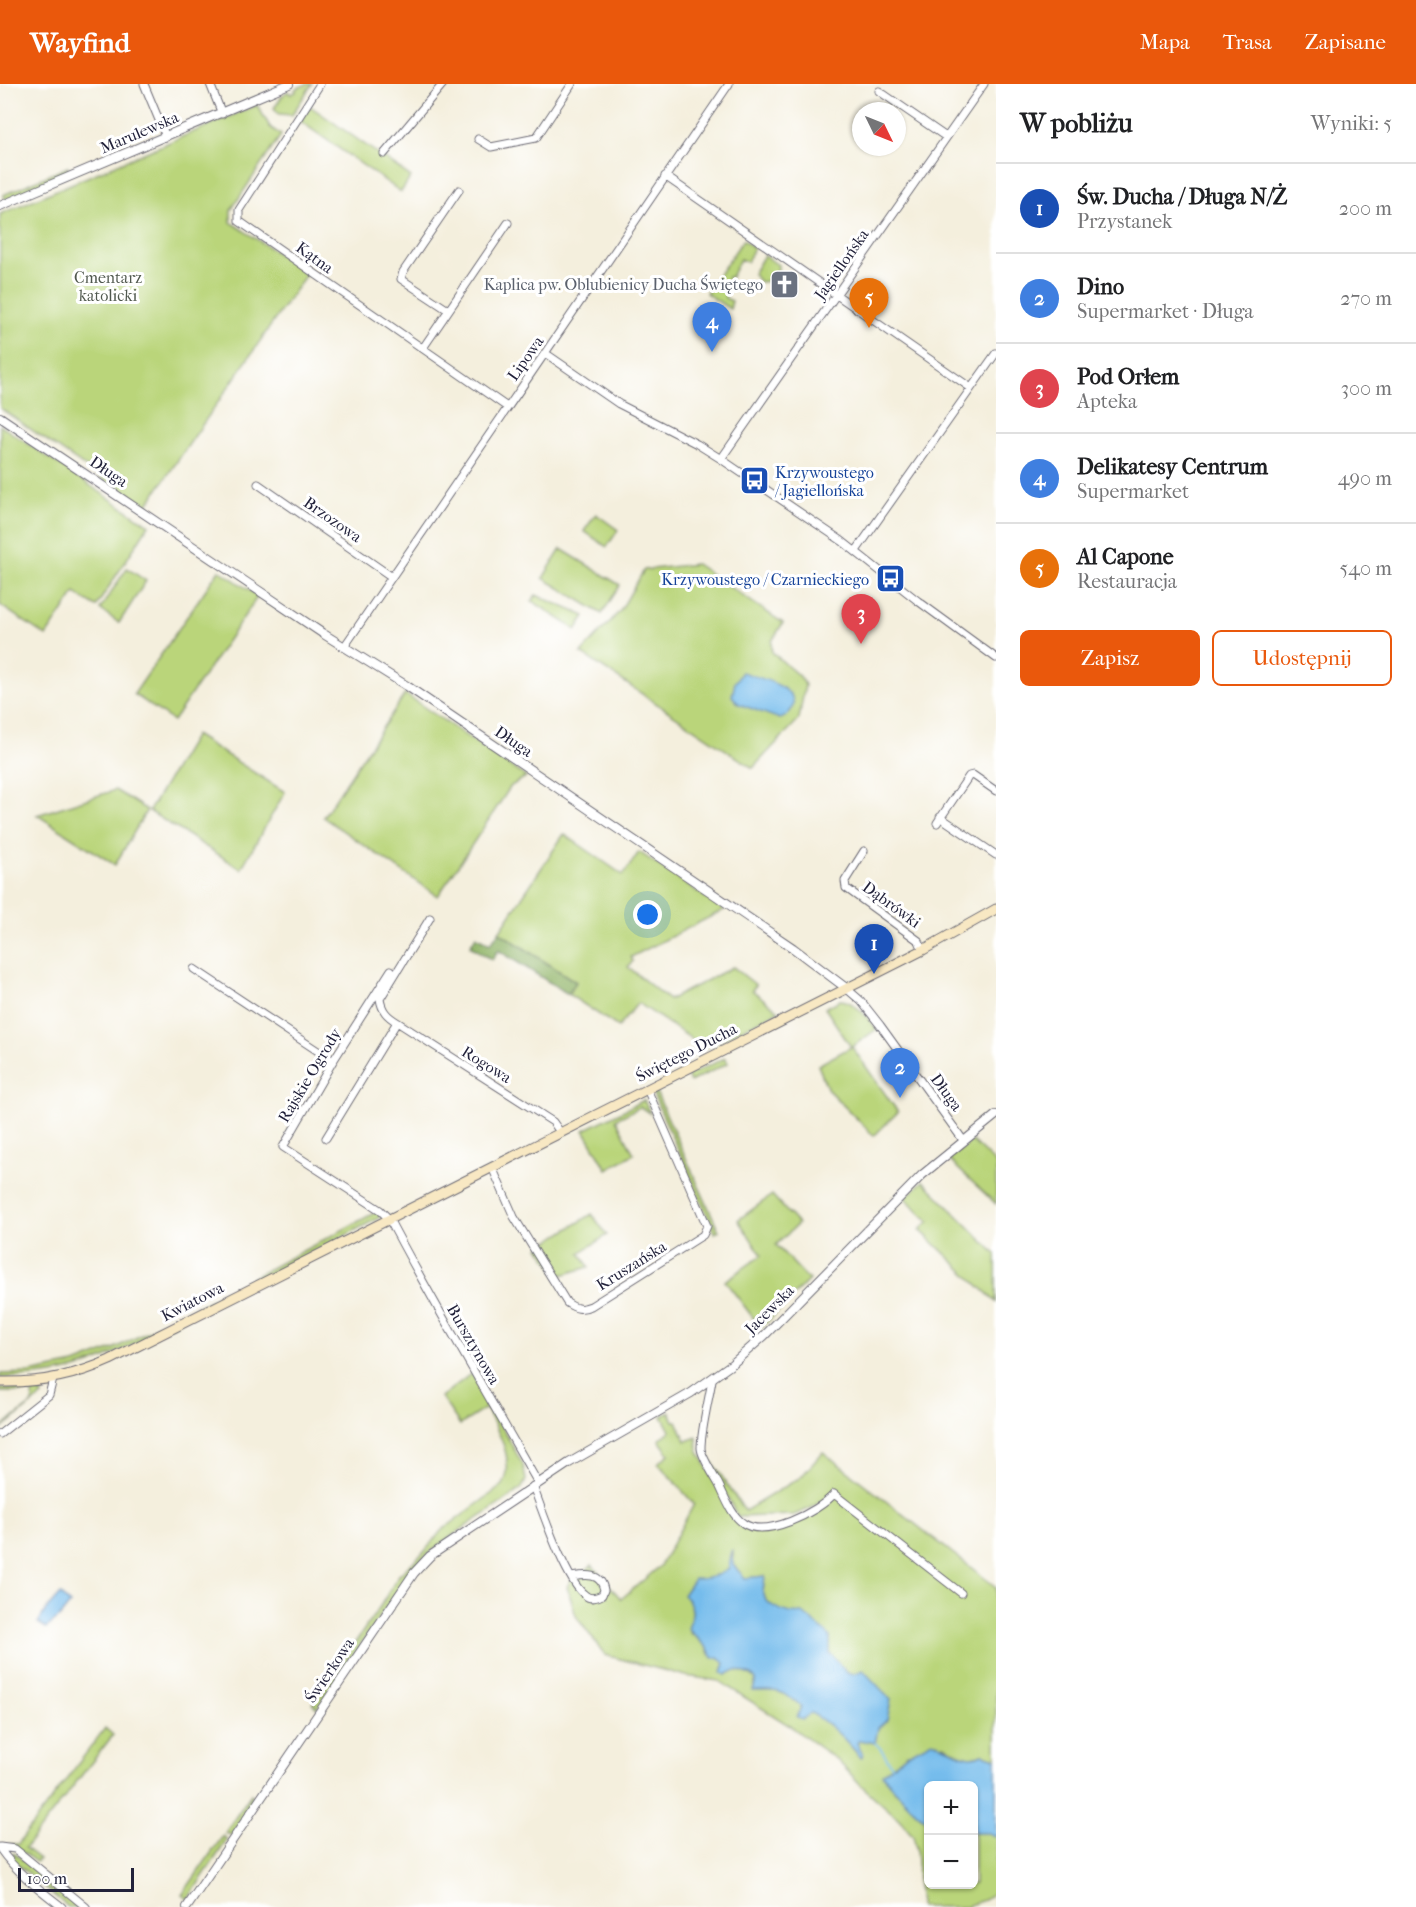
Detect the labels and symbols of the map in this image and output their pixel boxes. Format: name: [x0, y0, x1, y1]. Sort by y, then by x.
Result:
north arrow: [852, 102, 906, 156]
street label: Marulewska: [97, 107, 182, 158]
street label: Jagiellońska: [809, 225, 873, 305]
street label: Kątna: [292, 237, 338, 278]
park label: Cmentarz katolicki: [74, 268, 142, 305]
church icon: Kaplica pw. Oblubienicy Ducha Świętego: [768, 268, 800, 300]
place label: Kaplica pw. Oblubienicy Ducha Świętego: [484, 274, 763, 294]
pin: 5: [850, 278, 888, 328]
pin: 4: [692, 302, 732, 352]
street label: Lipowa: [503, 332, 548, 384]
street label: Długa: [86, 452, 132, 491]
place label: Krzywoustego / Jagiellońska: [774, 463, 874, 500]
bus stop icon: Krzywoustego / Jagiellońska: [738, 465, 770, 497]
street label: Brzozowa: [300, 493, 366, 547]
bus stop icon: Krzywoustego / Czarnieckiego: [874, 563, 906, 595]
place label: Krzywoustego / Czarnieckiego: [661, 570, 869, 589]
pin: 3: [842, 594, 880, 644]
street label: Długa: [491, 722, 537, 761]
street label: Dąbrówki: [859, 877, 925, 932]
your location: [633, 900, 662, 929]
pin: 1: [854, 924, 894, 974]
street label: Świętego Ducha: [632, 1018, 740, 1086]
street label: Rajskie Ogrody: [274, 1024, 345, 1126]
street label: Rogowa: [458, 1042, 516, 1087]
pin: 2: [880, 1048, 920, 1098]
street label: Długa: [927, 1070, 967, 1115]
street label: Kruszańska: [593, 1236, 670, 1294]
street label: Kwiatowa: [158, 1277, 227, 1325]
street label: Jacewska: [740, 1281, 798, 1339]
street label: Bursztynowa: [443, 1301, 504, 1388]
street label: Świerkowa: [300, 1633, 358, 1706]
scale bar: [18, 1865, 134, 1892]

